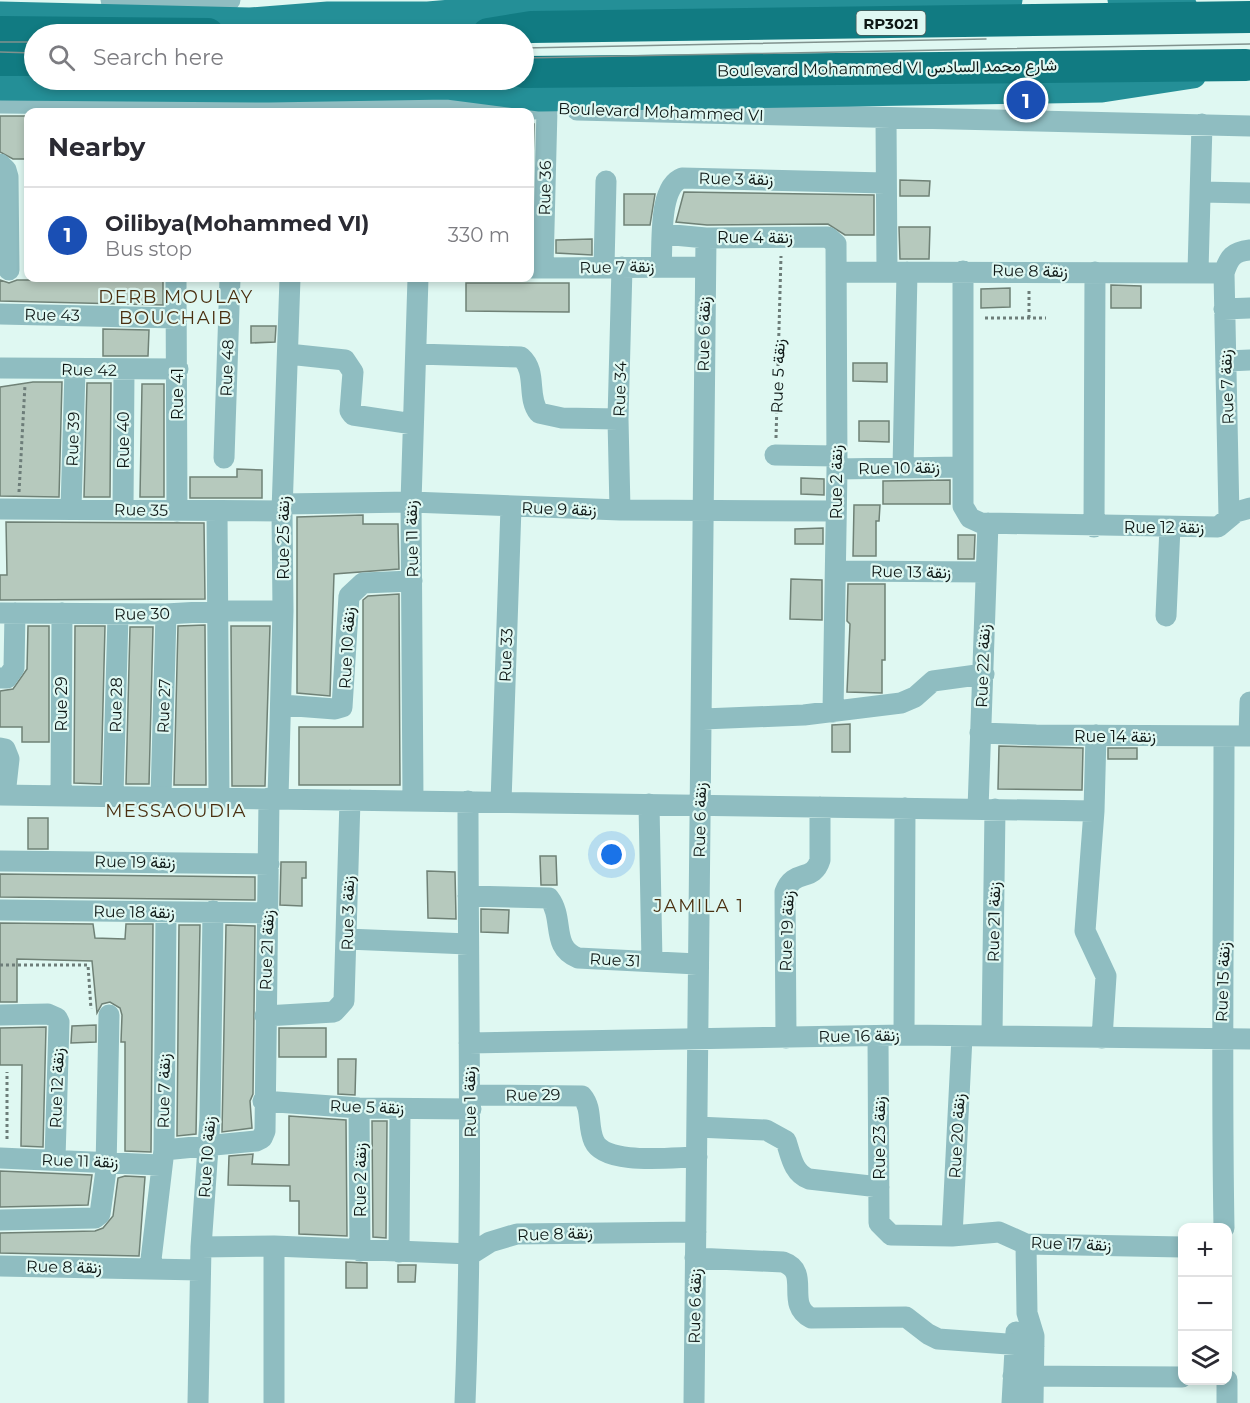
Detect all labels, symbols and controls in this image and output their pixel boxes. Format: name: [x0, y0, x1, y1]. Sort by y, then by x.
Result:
road number: RP3021: [856, 11, 926, 35]
search box: [24, 24, 534, 90]
icon: search: [45, 41, 78, 74]
text: Search here: [93, 44, 224, 71]
street label: Boulevard Mohammed VI شارع محمد السادس: [717, 56, 1057, 82]
pin: 1: [1006, 78, 1046, 122]
street label: Boulevard Mohammed VI: [558, 99, 764, 125]
text: Nearby: [48, 131, 145, 163]
street label: Rue 36: [535, 160, 555, 216]
street label: Rue 3 زنقة: [699, 169, 773, 190]
text: Oilibya(Mohammed VI): [105, 210, 369, 237]
text: 1: [64, 223, 71, 247]
text: 330 m: [448, 223, 510, 247]
street label: Rue 4 زنقة: [717, 228, 793, 248]
text: Bus stop: [105, 237, 192, 261]
street label: Rue 7 زنقة: [579, 257, 655, 278]
street label: Rue 8 زنقة: [992, 261, 1068, 282]
district label: DERB MOULAY BOUCHAIB: [98, 286, 254, 329]
street label: Rue 6 زنقة: [694, 296, 715, 372]
street label: Rue 43: [24, 305, 80, 325]
street label: Rue 5 زنقة: [767, 338, 790, 414]
street label: Rue 48: [217, 339, 237, 397]
street label: Rue 7 زنقة: [1216, 349, 1239, 425]
street label: Rue 42: [61, 360, 117, 380]
street label: Rue 34: [610, 360, 630, 417]
street label: Rue 41: [168, 368, 187, 420]
street label: Rue 39: [63, 411, 83, 467]
street label: Rue 40: [114, 411, 133, 469]
street label: Rue 2 زنقة: [827, 445, 847, 519]
street label: Rue 10 زنقة: [858, 458, 940, 479]
street label: Rue 25 زنقة: [274, 496, 294, 580]
street label: Rue 9 زنقة: [521, 498, 597, 521]
street label: Rue 35: [114, 500, 168, 520]
street label: Rue 11 زنقة: [402, 500, 423, 578]
street label: Rue 12 زنقة: [1124, 518, 1204, 538]
street label: Rue 13 زنقة: [871, 562, 951, 583]
street label: Rue 30: [114, 604, 170, 624]
street label: Rue 10 زنقة: [335, 607, 360, 689]
street label: Rue 22 زنقة: [972, 624, 995, 708]
street label: Rue 33: [496, 628, 516, 682]
street label: Rue 29: [52, 676, 71, 732]
street label: Rue 28: [106, 677, 126, 733]
street label: Rue 27: [154, 678, 174, 734]
street label: Rue 14 زنقة: [1074, 727, 1156, 747]
street label: Rue 6 زنقة: [690, 782, 711, 858]
district label: MESSAOUDIA: [105, 800, 247, 822]
your location: [597, 840, 626, 869]
street label: Rue 19 زنقة: [94, 852, 176, 873]
street label: Rue 3 زنقة: [338, 876, 359, 950]
street label: Rue 21 زنقة: [984, 882, 1005, 962]
street label: Rue 19 زنقة: [776, 890, 799, 972]
district label: JAMILA 1: [652, 895, 745, 917]
street label: Rue 18 زنقة: [93, 902, 175, 923]
street label: Rue 21 زنقة: [256, 909, 279, 991]
street label: Rue 15 زنقة: [1212, 941, 1235, 1023]
street label: Rue 31: [589, 949, 641, 971]
street label: Rue 16 زنقة: [818, 1026, 900, 1047]
street label: Rue 12 زنقة: [46, 1047, 69, 1129]
street label: Rue 7 زنقة: [154, 1053, 175, 1129]
street label: Rue 1 زنقة: [460, 1066, 481, 1138]
street label: Rue 29: [505, 1085, 561, 1105]
street label: Rue 20 زنقة: [945, 1093, 970, 1179]
street label: Rue 5 زنقة: [329, 1096, 405, 1119]
street label: Rue 23 زنقة: [870, 1096, 890, 1180]
street label: Rue 10 زنقة: [195, 1115, 220, 1199]
street label: Rue 2 زنقة: [351, 1143, 371, 1217]
street label: Rue 11 زنقة: [41, 1150, 119, 1173]
street label: Rue 8 زنقة: [517, 1223, 593, 1246]
map controls: [1178, 1223, 1232, 1385]
button: +: [1178, 1223, 1232, 1277]
street label: Rue 17 زنقة: [1030, 1233, 1112, 1256]
street label: Rue 8 زنقة: [26, 1257, 102, 1278]
street label: Rue 6 زنقة: [685, 1268, 706, 1344]
button: −: [1178, 1277, 1232, 1331]
button: layers: [1178, 1331, 1232, 1385]

